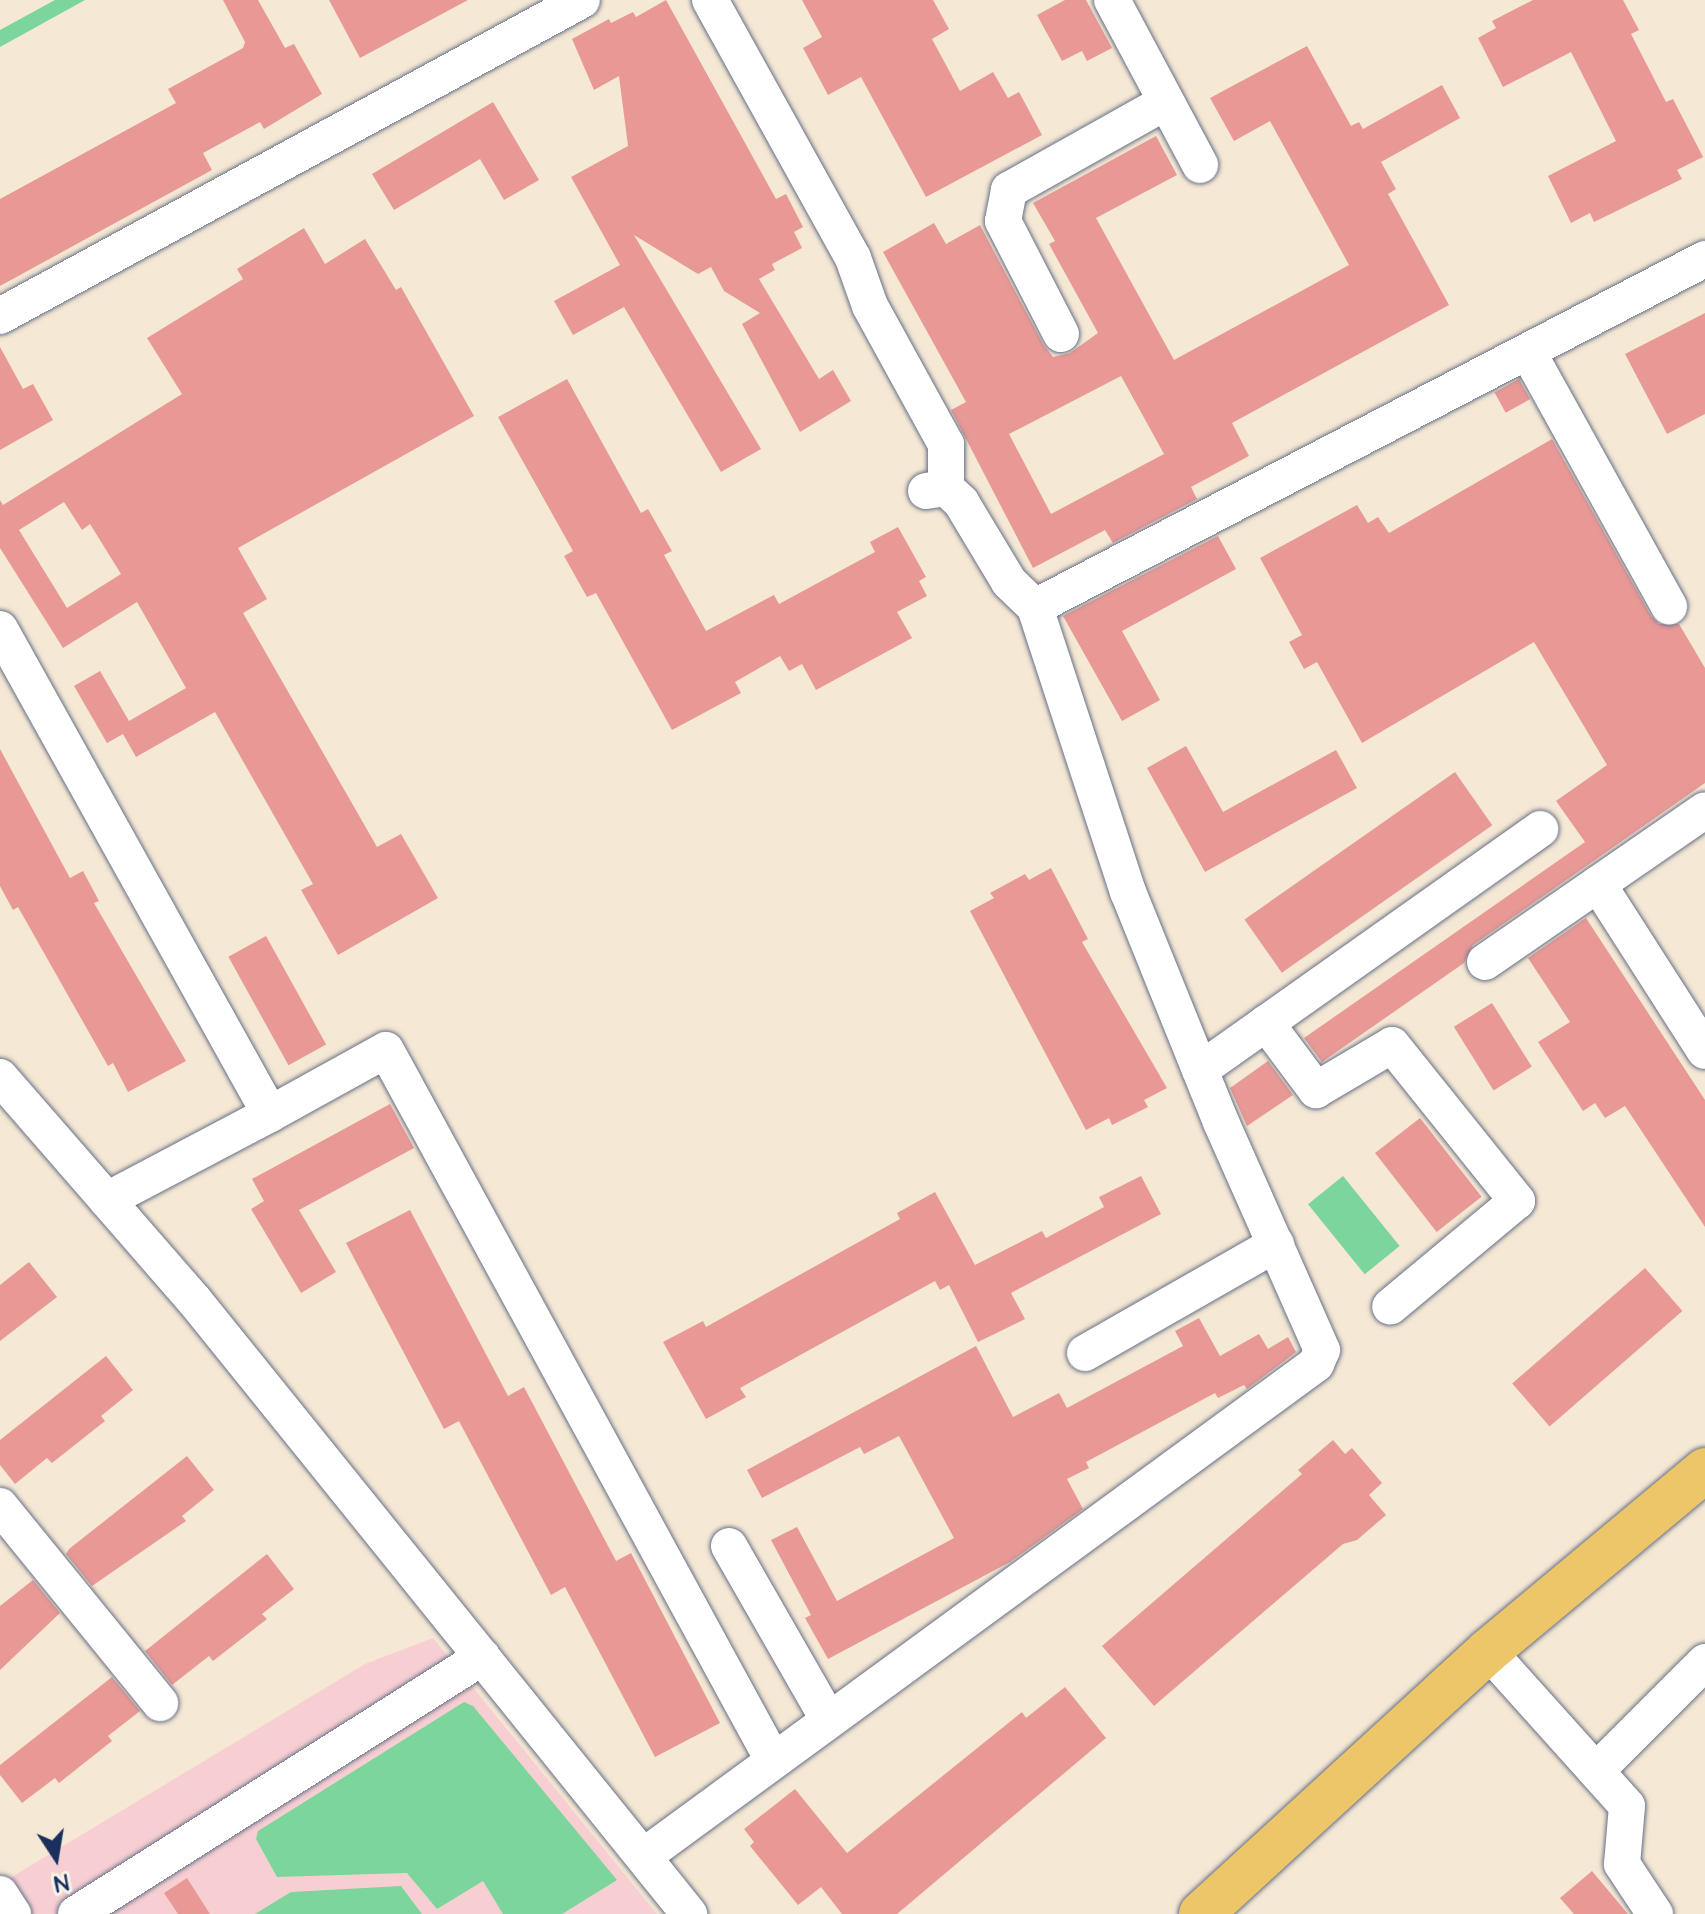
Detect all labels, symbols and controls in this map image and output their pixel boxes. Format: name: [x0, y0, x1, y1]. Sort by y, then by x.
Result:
north arrow: [16, 1818, 96, 1898]
text: N: [51, 1865, 71, 1899]

